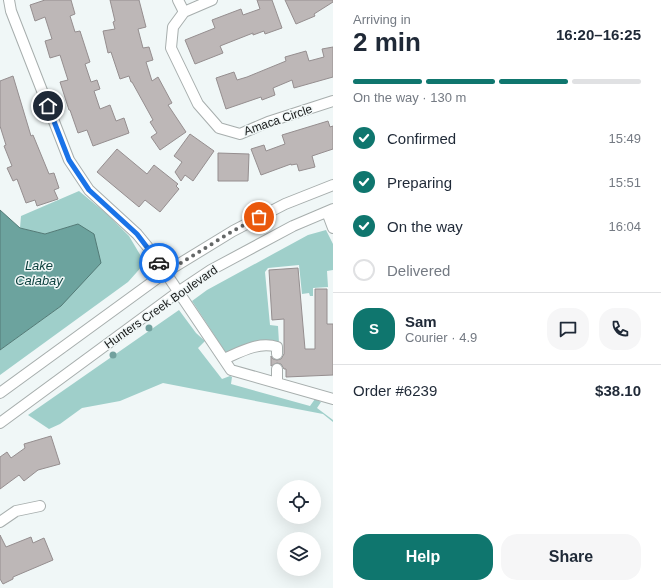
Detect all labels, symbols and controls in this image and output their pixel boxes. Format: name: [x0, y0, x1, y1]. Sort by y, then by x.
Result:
text: Arriving in: [353, 12, 411, 27]
text: 16:20–16:25: [556, 26, 641, 43]
text: 2 min: [353, 27, 421, 57]
pin: [31, 89, 65, 123]
text: On the way · 130 m: [353, 90, 466, 105]
icon: home: [37, 95, 59, 117]
street label: Amaca Circle: [242, 102, 314, 138]
icon: check: [353, 127, 375, 149]
text: Confirmed: [387, 130, 456, 147]
text: 15:49: [608, 131, 641, 146]
icon: check: [353, 171, 375, 193]
text: Preparing: [387, 174, 452, 191]
text: 15:51: [608, 175, 641, 190]
pin: [242, 200, 276, 234]
icon: bag: [248, 206, 270, 228]
icon: check: [353, 215, 375, 237]
text: On the way: [387, 218, 463, 235]
text: 16:04: [608, 219, 641, 234]
courier: [139, 243, 179, 283]
icon: car: [148, 252, 170, 274]
water label: Lake Calabay: [15, 258, 64, 288]
text: Delivered: [387, 262, 450, 279]
street label: Hunters Creek Boulevard: [102, 263, 220, 351]
button: chat: [547, 308, 589, 350]
button: phone: [599, 308, 641, 350]
text: Sam: [405, 313, 437, 330]
text: S: [369, 320, 379, 337]
text: Courier · 4.9: [405, 330, 477, 345]
text: Order #6239: [353, 382, 437, 399]
text: $38.10: [595, 382, 641, 399]
map controls: [277, 480, 321, 576]
button: locate: [277, 480, 321, 524]
button: layers: [277, 532, 321, 576]
button: Help: [353, 534, 493, 580]
button: Share: [501, 534, 641, 580]

